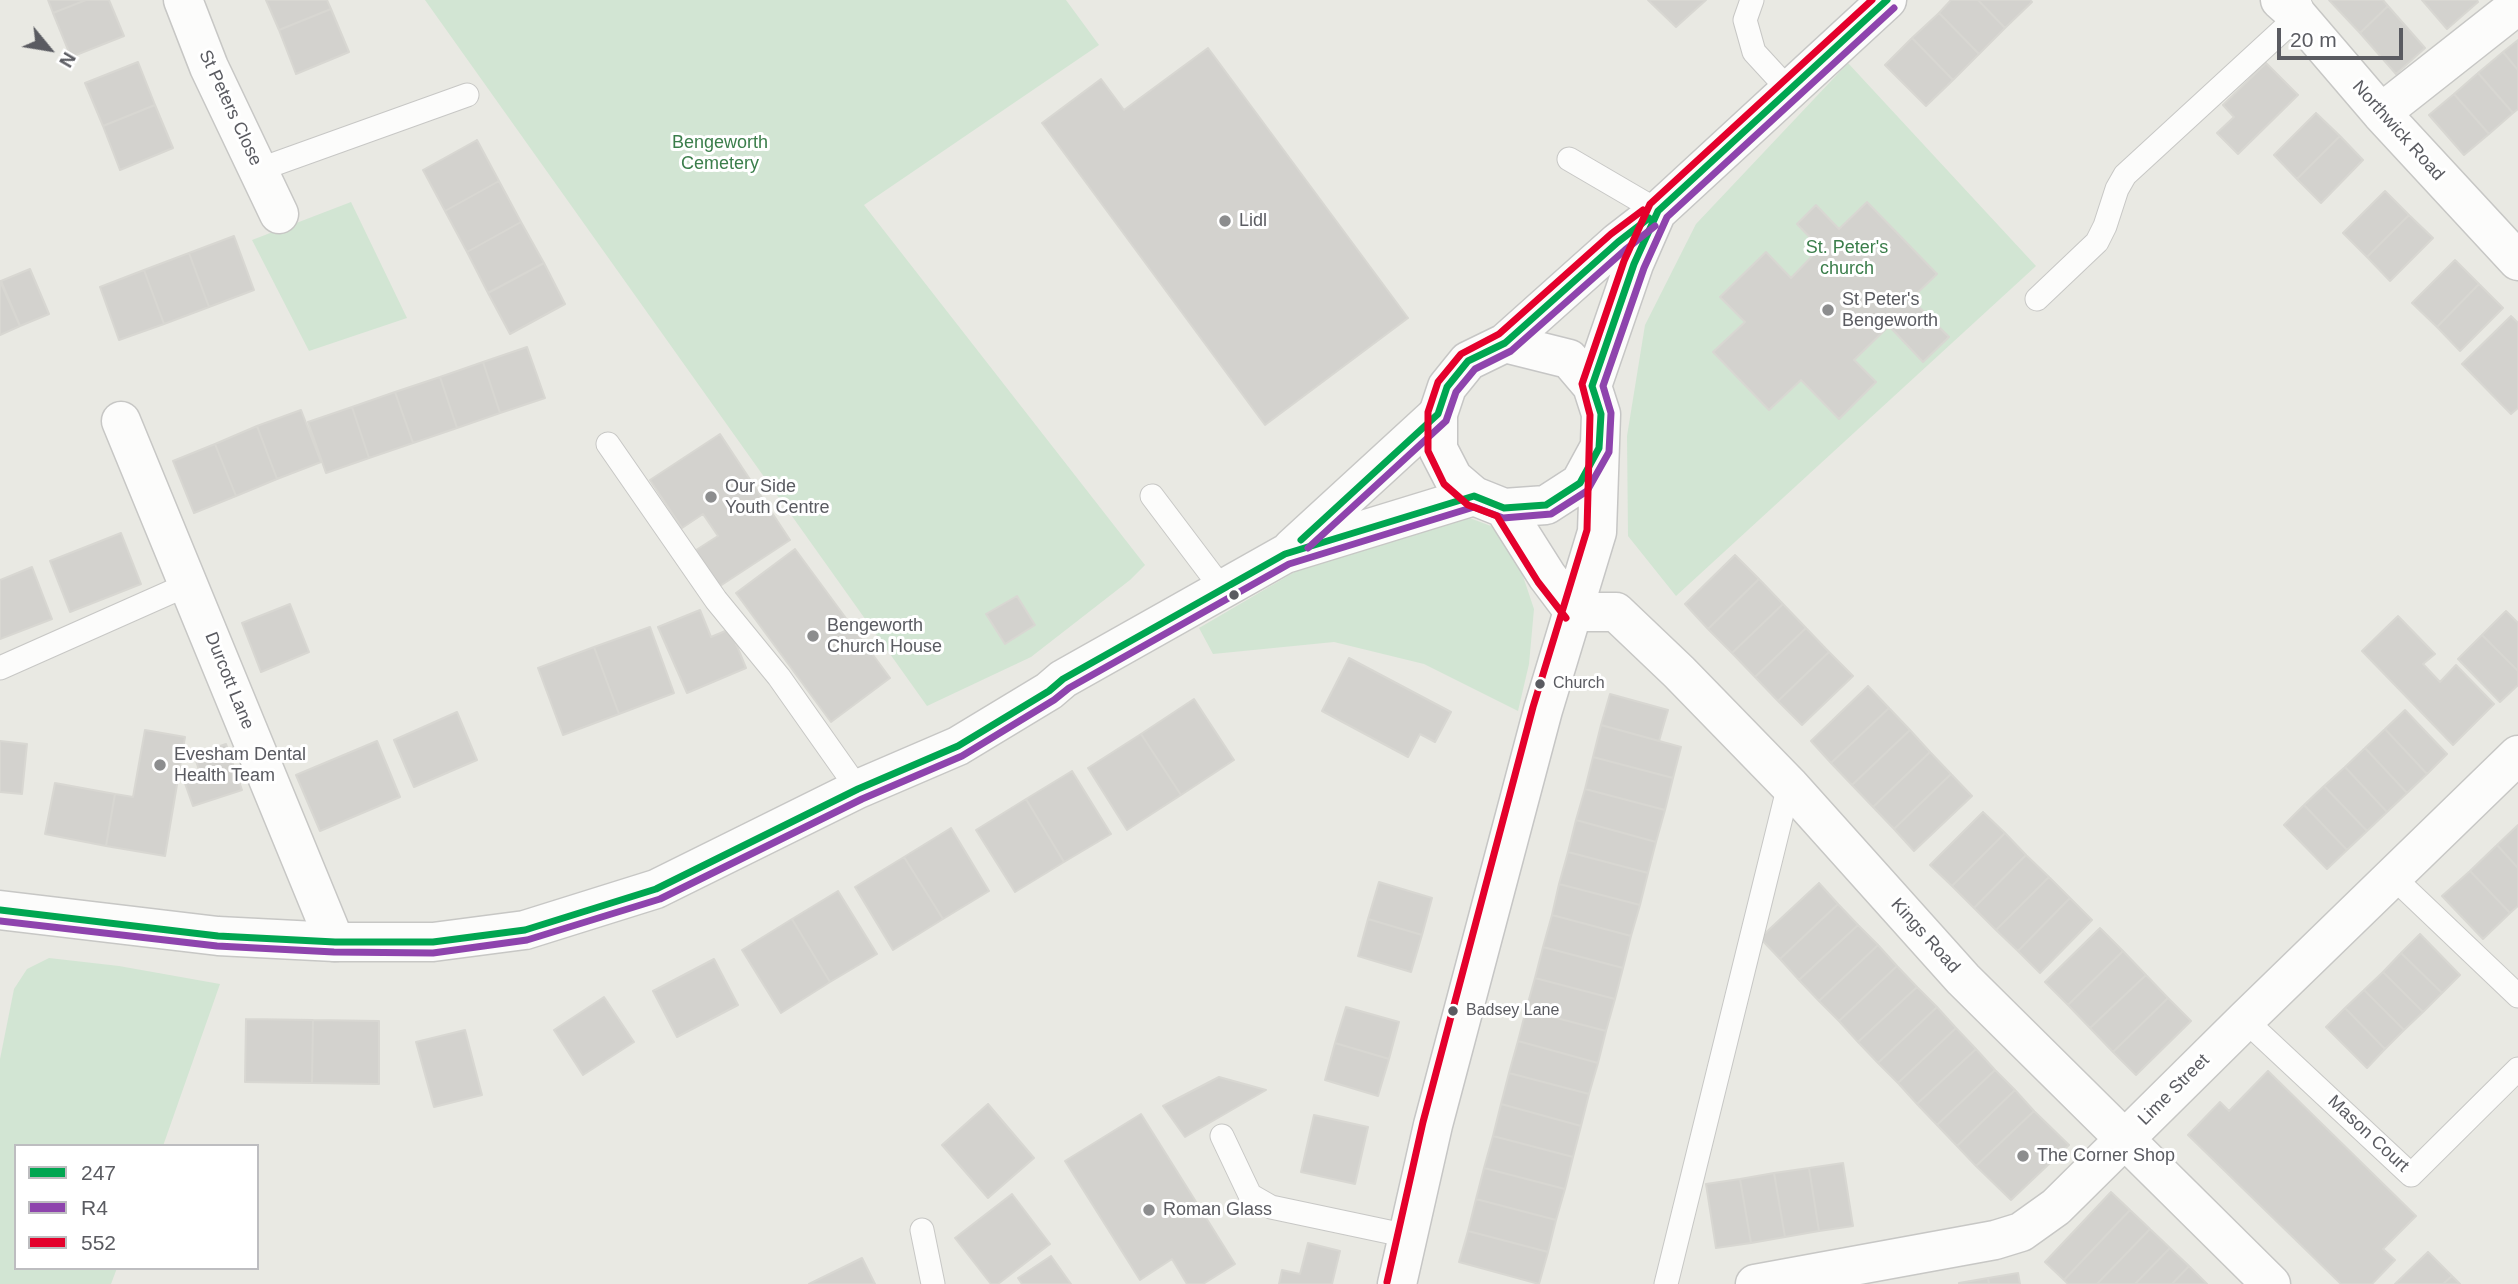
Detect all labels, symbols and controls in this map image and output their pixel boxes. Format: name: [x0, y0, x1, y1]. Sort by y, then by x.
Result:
north arrow: [14, 14, 84, 84]
scale bar: [2280, 14, 2406, 58]
text: 20 m: [2290, 28, 2337, 51]
street label: St Peters Close: [194, 47, 266, 169]
text: N: [55, 49, 80, 71]
street label: Northwick Road: [2347, 77, 2449, 185]
park label: Bengeworth Cemetery: [672, 132, 768, 174]
place label: Lidl: [1239, 210, 1267, 232]
marker: Lidl: [1217, 213, 1233, 229]
park label: St. Peter's church: [1806, 237, 1888, 280]
place label: St Peter's Bengeworth: [1842, 289, 1938, 332]
marker: St Peter's Bengeworth: [1820, 302, 1836, 318]
place label: Our Side Youth Centre: [725, 476, 829, 518]
marker: Our Side Youth Centre: [703, 489, 719, 505]
unlabelled marker: [1227, 588, 1241, 602]
place label: Bengeworth Church House: [827, 615, 942, 658]
marker: Bengeworth Church House: [805, 628, 821, 644]
street label: Durcott Lane: [200, 629, 258, 733]
place label: Church: [1553, 674, 1605, 694]
marker: Church: [1533, 677, 1547, 691]
place label: Evesham Dental Health Team: [174, 744, 306, 786]
marker: Evesham Dental Health Team: [152, 757, 168, 773]
street label: Kings Road: [1886, 894, 1964, 978]
place label: Badsey Lane: [1466, 1001, 1559, 1021]
marker: Badsey Lane: [1446, 1004, 1460, 1018]
street label: Lime Street: [2134, 1050, 2214, 1130]
street label: Mason Court: [2323, 1091, 2413, 1177]
legend: [14, 1144, 259, 1270]
place label: The Corner Shop: [2037, 1145, 2175, 1167]
marker: The Corner Shop: [2015, 1148, 2031, 1164]
text: 247: [81, 1161, 116, 1184]
text: R4: [81, 1196, 108, 1219]
place label: Roman Glass: [1163, 1199, 1272, 1221]
marker: Roman Glass: [1141, 1202, 1157, 1218]
text: 552: [81, 1231, 116, 1254]

